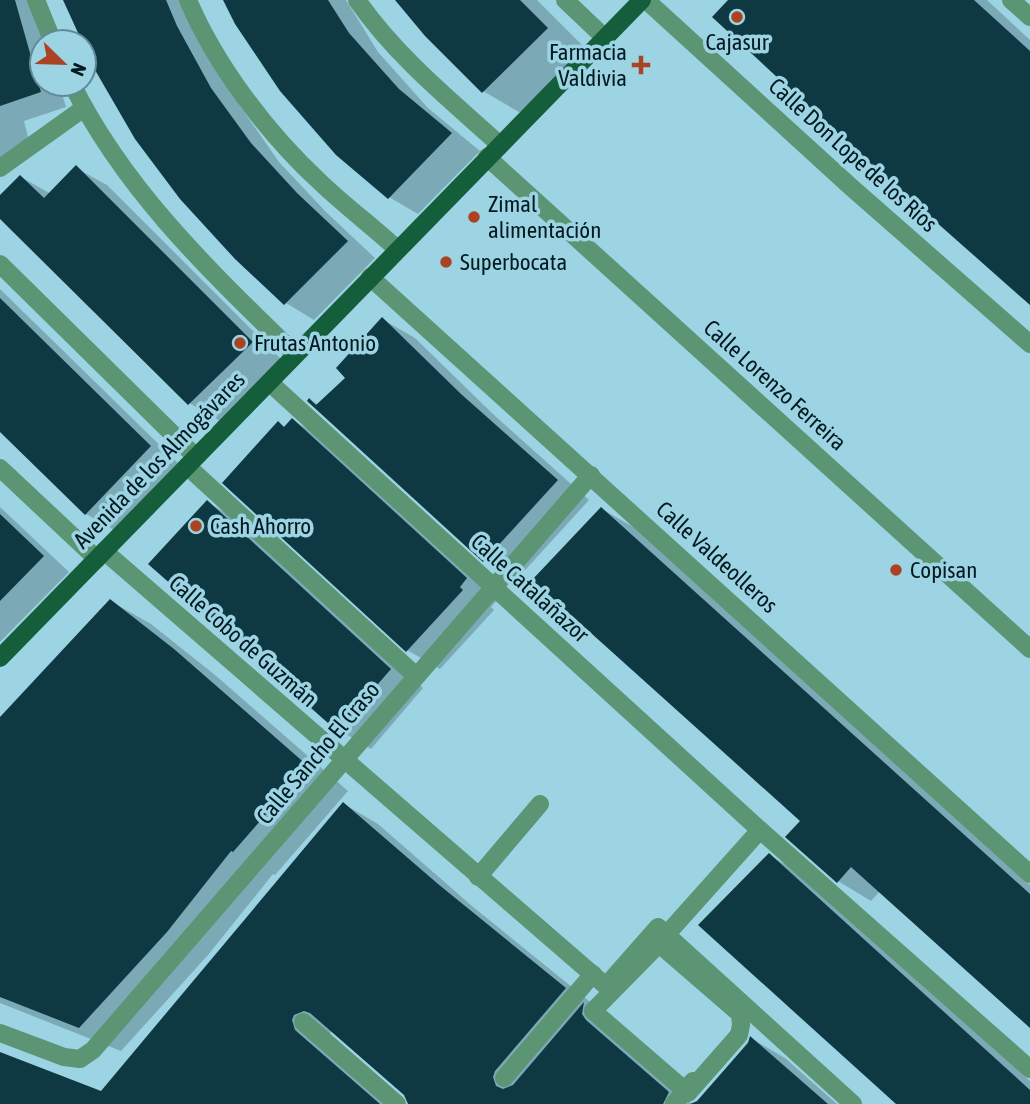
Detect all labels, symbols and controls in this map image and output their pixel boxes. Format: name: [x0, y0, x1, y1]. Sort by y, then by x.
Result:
marker: Cajasur: [729, 9, 745, 25]
north arrow: [28, 28, 98, 98]
place label: Cajasur: [705, 29, 770, 55]
place label: Farmacia Valdivia: [549, 39, 627, 91]
marker: Farmacia Valdivia: [633, 57, 649, 73]
text: N: [66, 60, 91, 79]
street label: Calle Don Lope de los Ríos: [764, 73, 942, 237]
place label: Zimal alimentación: [488, 191, 601, 243]
marker: Zimal alimentación: [466, 209, 482, 225]
place label: Superbocata: [460, 249, 567, 275]
marker: Superbocata: [438, 254, 454, 270]
street label: Calle Lorenzo Ferreira: [699, 314, 851, 456]
place label: Frutas Antonio: [254, 330, 376, 356]
marker: Frutas Antonio: [232, 335, 248, 351]
street label: Avenida de los Almogávares: [68, 367, 250, 553]
street label: Calle Valdeolleros: [651, 496, 783, 618]
place label: Cash Ahorro: [210, 513, 311, 539]
marker: Cash Ahorro: [188, 518, 204, 534]
street label: Calle Catalañazor: [466, 528, 595, 648]
place label: Copisan: [910, 557, 977, 583]
marker: Copisan: [888, 562, 904, 578]
street label: Calle Cobo de Guzmán: [164, 570, 322, 712]
street label: Calle Sancho El Craso: [251, 677, 385, 829]

